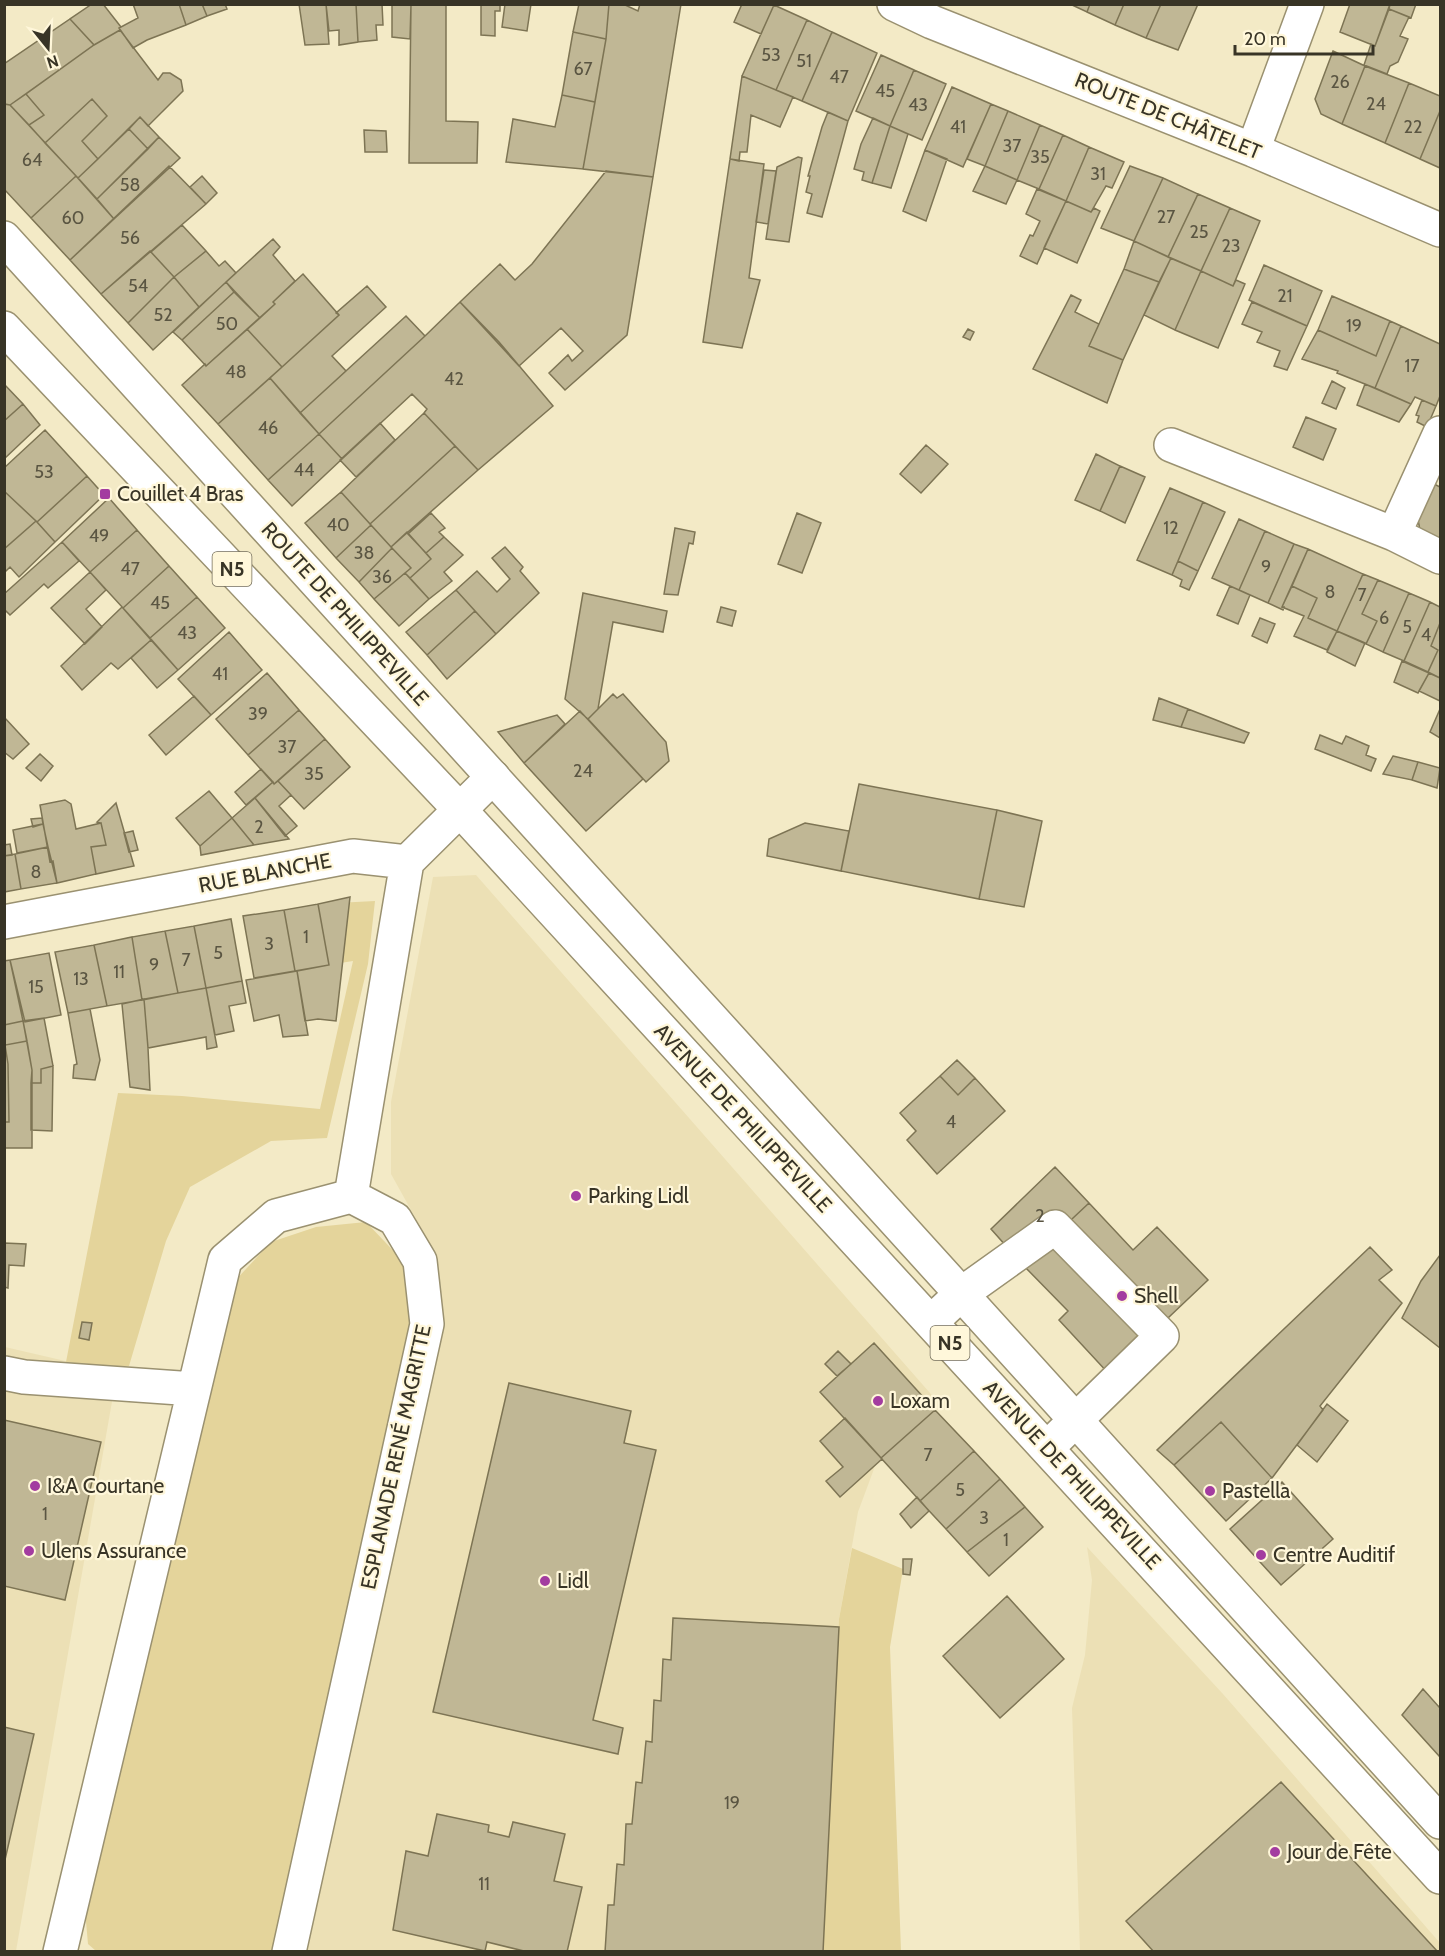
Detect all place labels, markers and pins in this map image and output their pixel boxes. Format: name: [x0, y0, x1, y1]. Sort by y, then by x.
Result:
place label: Couillet 4 Bras: [117, 481, 244, 506]
marker: Couillet 4 Bras: [98, 487, 112, 501]
place label: Parking Lidl: [588, 1183, 689, 1208]
marker: Parking Lidl: [569, 1189, 583, 1203]
place label: Shell: [1134, 1283, 1178, 1308]
marker: Shell: [1115, 1289, 1129, 1303]
place label: Loxam: [890, 1388, 950, 1413]
marker: Loxam: [871, 1394, 885, 1408]
place label: I&A Courtane: [47, 1473, 165, 1498]
place label: Pastella: [1222, 1478, 1290, 1503]
marker: I&A Courtane: [28, 1479, 42, 1493]
marker: Pastella: [1203, 1484, 1217, 1498]
place label: Ulens Assurance: [41, 1538, 187, 1563]
place label: Centre Auditif: [1273, 1542, 1395, 1567]
marker: Ulens Assurance: [22, 1544, 36, 1558]
marker: Centre Auditif: [1254, 1548, 1268, 1562]
place label: Lidl: [557, 1568, 589, 1593]
marker: Lidl: [538, 1574, 552, 1588]
place label: Jour de Fête: [1286, 1839, 1392, 1864]
marker: Jour de Fête: [1268, 1845, 1282, 1859]

